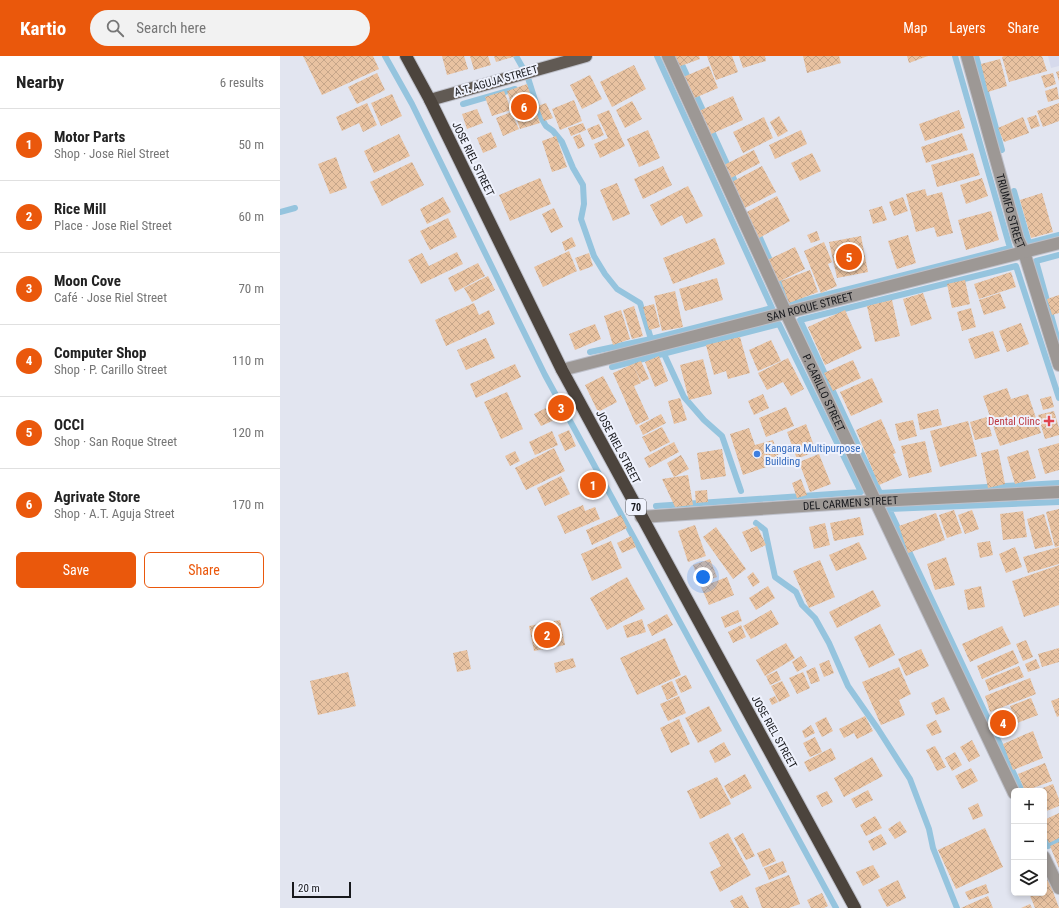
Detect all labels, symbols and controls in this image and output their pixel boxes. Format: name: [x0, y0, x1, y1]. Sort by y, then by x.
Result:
search box: [90, 10, 370, 46]
text: Kartio: [20, 17, 66, 40]
icon: search: [104, 17, 126, 39]
text: Search here: [136, 19, 206, 37]
text: Map: [903, 20, 927, 36]
text: Layers: [949, 20, 986, 36]
text: Share: [1008, 20, 1039, 36]
street label: A.T. AGUJA STREET: [453, 63, 540, 99]
text: Nearby: [16, 72, 64, 92]
text: 6 results: [220, 75, 264, 90]
pin: 6: [511, 92, 537, 122]
street label: JOSE RIEL STREET: [449, 120, 497, 199]
text: Motor Parts: [54, 128, 125, 146]
text: 1: [26, 137, 32, 152]
text: 50 m: [238, 137, 264, 152]
text: Shop · Jose Riel Street: [54, 146, 169, 161]
street label: TRIUMFO STREET: [994, 172, 1028, 251]
text: Rice Mill: [54, 200, 106, 218]
text: 2: [26, 209, 32, 224]
text: 60 m: [238, 209, 264, 224]
text: Place · Jose Riel Street: [54, 218, 172, 233]
pin: 5: [836, 242, 862, 272]
text: Moon Cove: [54, 272, 121, 290]
text: 3: [26, 281, 32, 296]
text: 70 m: [238, 281, 264, 296]
street label: SAN ROQUE STREET: [765, 289, 855, 324]
text: Café · Jose Riel Street: [54, 290, 167, 305]
text: Computer Shop: [54, 344, 147, 362]
street label: P. CARILLO STREET: [800, 352, 848, 434]
text: 4: [26, 353, 32, 368]
text: 110 m: [232, 353, 264, 368]
text: Shop · P. Carillo Street: [54, 362, 167, 377]
pin: 3: [548, 393, 574, 423]
street label: JOSE RIEL STREET: [593, 408, 643, 486]
place label: Dental Clinc: [988, 415, 1040, 428]
marker: Dental Clinc: [1043, 415, 1055, 427]
text: OCCI: [54, 416, 84, 434]
text: 5: [26, 425, 32, 440]
text: 120 m: [232, 425, 264, 440]
text: Shop · San Roque Street: [54, 434, 177, 449]
place label: Kangara Multipurpose Building: [765, 442, 860, 468]
marker: Kangara Multipurpose Building: [752, 449, 762, 459]
pin: 1: [580, 470, 606, 500]
text: Agrivate Store: [54, 488, 140, 506]
street label: DEL CARMEN STREET: [803, 493, 899, 512]
text: 6: [26, 497, 32, 512]
text: 170 m: [232, 497, 264, 512]
road number: 70: [626, 499, 646, 515]
text: Shop · A.T. Aguja Street: [54, 506, 175, 521]
button: Save: [16, 552, 136, 588]
button: Share: [144, 552, 264, 588]
your location: [693, 567, 713, 587]
pin: 2: [534, 620, 560, 650]
street label: JOSE RIEL STREET: [749, 693, 800, 771]
pin: 4: [990, 708, 1016, 738]
map controls: [1011, 788, 1047, 896]
button: +: [1011, 788, 1047, 824]
button: −: [1011, 824, 1047, 860]
button: layers: [1011, 860, 1047, 896]
scale bar: [292, 880, 351, 899]
text: 20 m: [298, 882, 320, 895]

